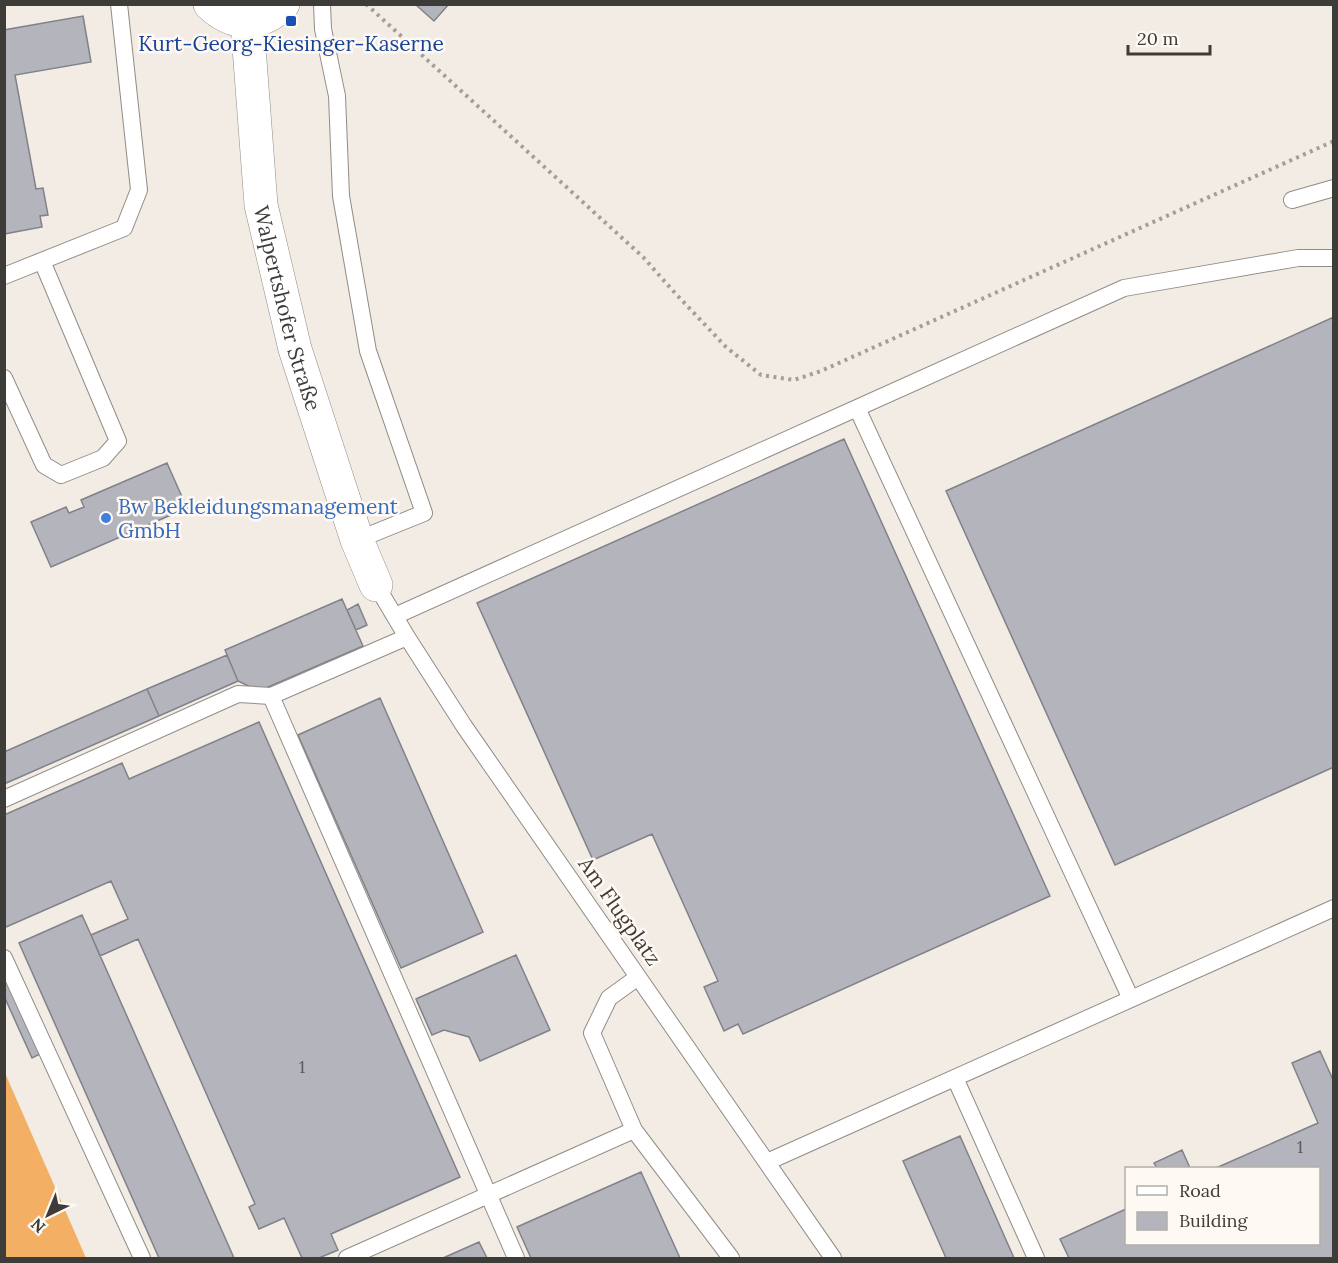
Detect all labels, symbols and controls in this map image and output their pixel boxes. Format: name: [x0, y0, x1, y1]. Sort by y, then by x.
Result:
marker: Kurt-Georg-Kiesinger-Kaserne: [284, 14, 298, 28]
scale bar: [1128, 18, 1210, 56]
text: 20 m: [1137, 27, 1179, 50]
place label: Kurt-Georg-Kiesinger-Kaserne: [138, 30, 444, 57]
street label: Walpertshofer Straße: [248, 203, 328, 414]
place label: Bw Bekleidungsmanagement GmbH: [118, 493, 399, 544]
marker: Bw Bekleidungsmanagement GmbH: [99, 511, 113, 525]
street label: Am Flugplatz: [572, 851, 667, 971]
house number: 1: [299, 1055, 305, 1078]
house number: 1: [1297, 1135, 1303, 1158]
legend: [1125, 1167, 1320, 1245]
text: Road: [1179, 1179, 1221, 1202]
north arrow: [18, 1185, 78, 1245]
text: Building: [1179, 1209, 1249, 1232]
text: N: [26, 1214, 49, 1238]

